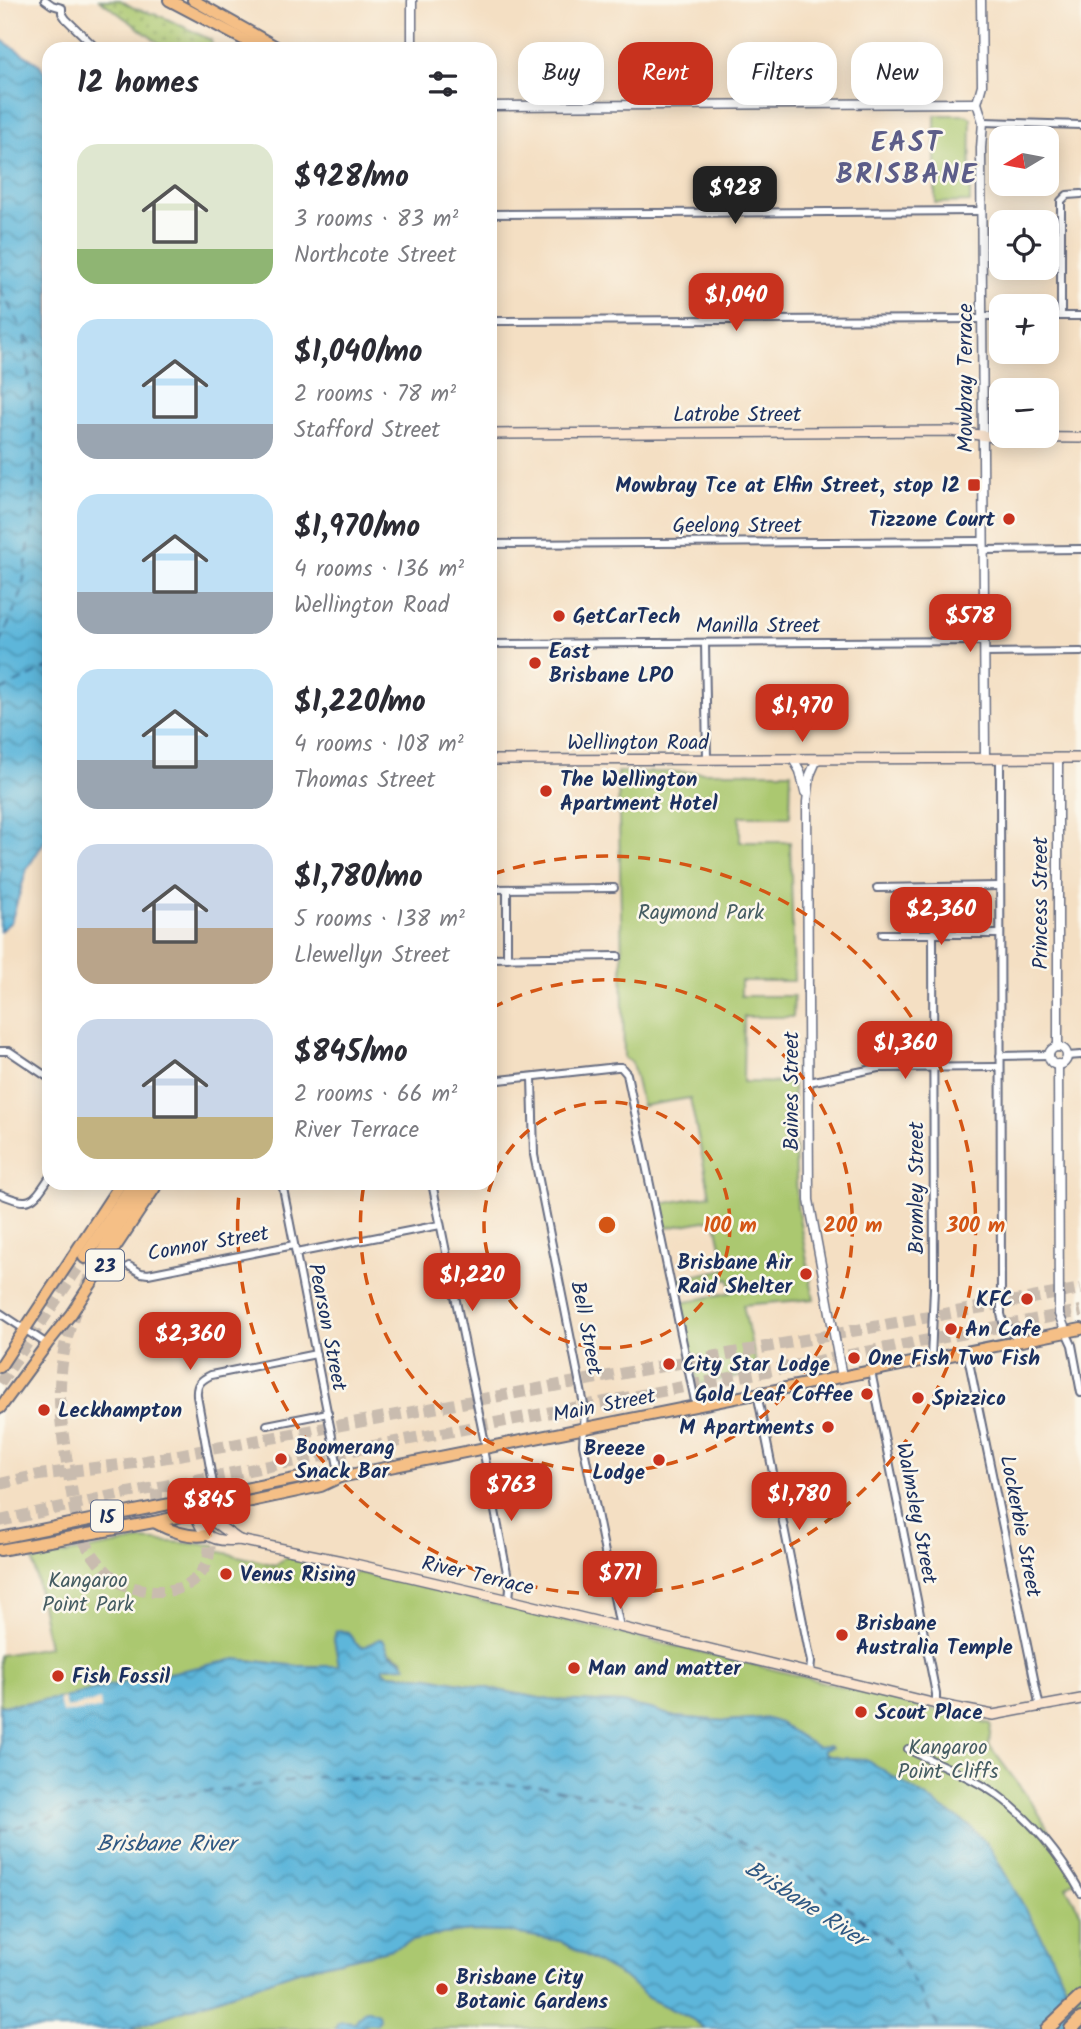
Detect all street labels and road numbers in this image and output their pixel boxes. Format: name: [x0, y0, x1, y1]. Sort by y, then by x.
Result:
street label: Mowbray Terrace: [950, 303, 983, 453]
street label: Latrobe Street: [673, 399, 802, 432]
street label: Geelong Street: [672, 510, 802, 543]
street label: Manilla Street: [696, 610, 821, 643]
street label: Wellington Road: [567, 727, 709, 760]
street label: Princess Street: [1025, 836, 1058, 969]
street label: Baines Street: [776, 1030, 809, 1151]
street label: Bromley Street: [901, 1121, 934, 1254]
street label: Connor Street: [145, 1217, 272, 1271]
road number: 23: [86, 1250, 124, 1280]
street label: Pearson Street: [298, 1261, 355, 1395]
street label: Bell Street: [560, 1279, 611, 1379]
street label: Main Street: [550, 1380, 659, 1433]
street label: Walmsley Street: [886, 1440, 946, 1588]
street label: Lockerbie Street: [990, 1453, 1050, 1601]
road number: 15: [91, 1500, 123, 1532]
street label: River Terrace: [418, 1548, 538, 1606]

